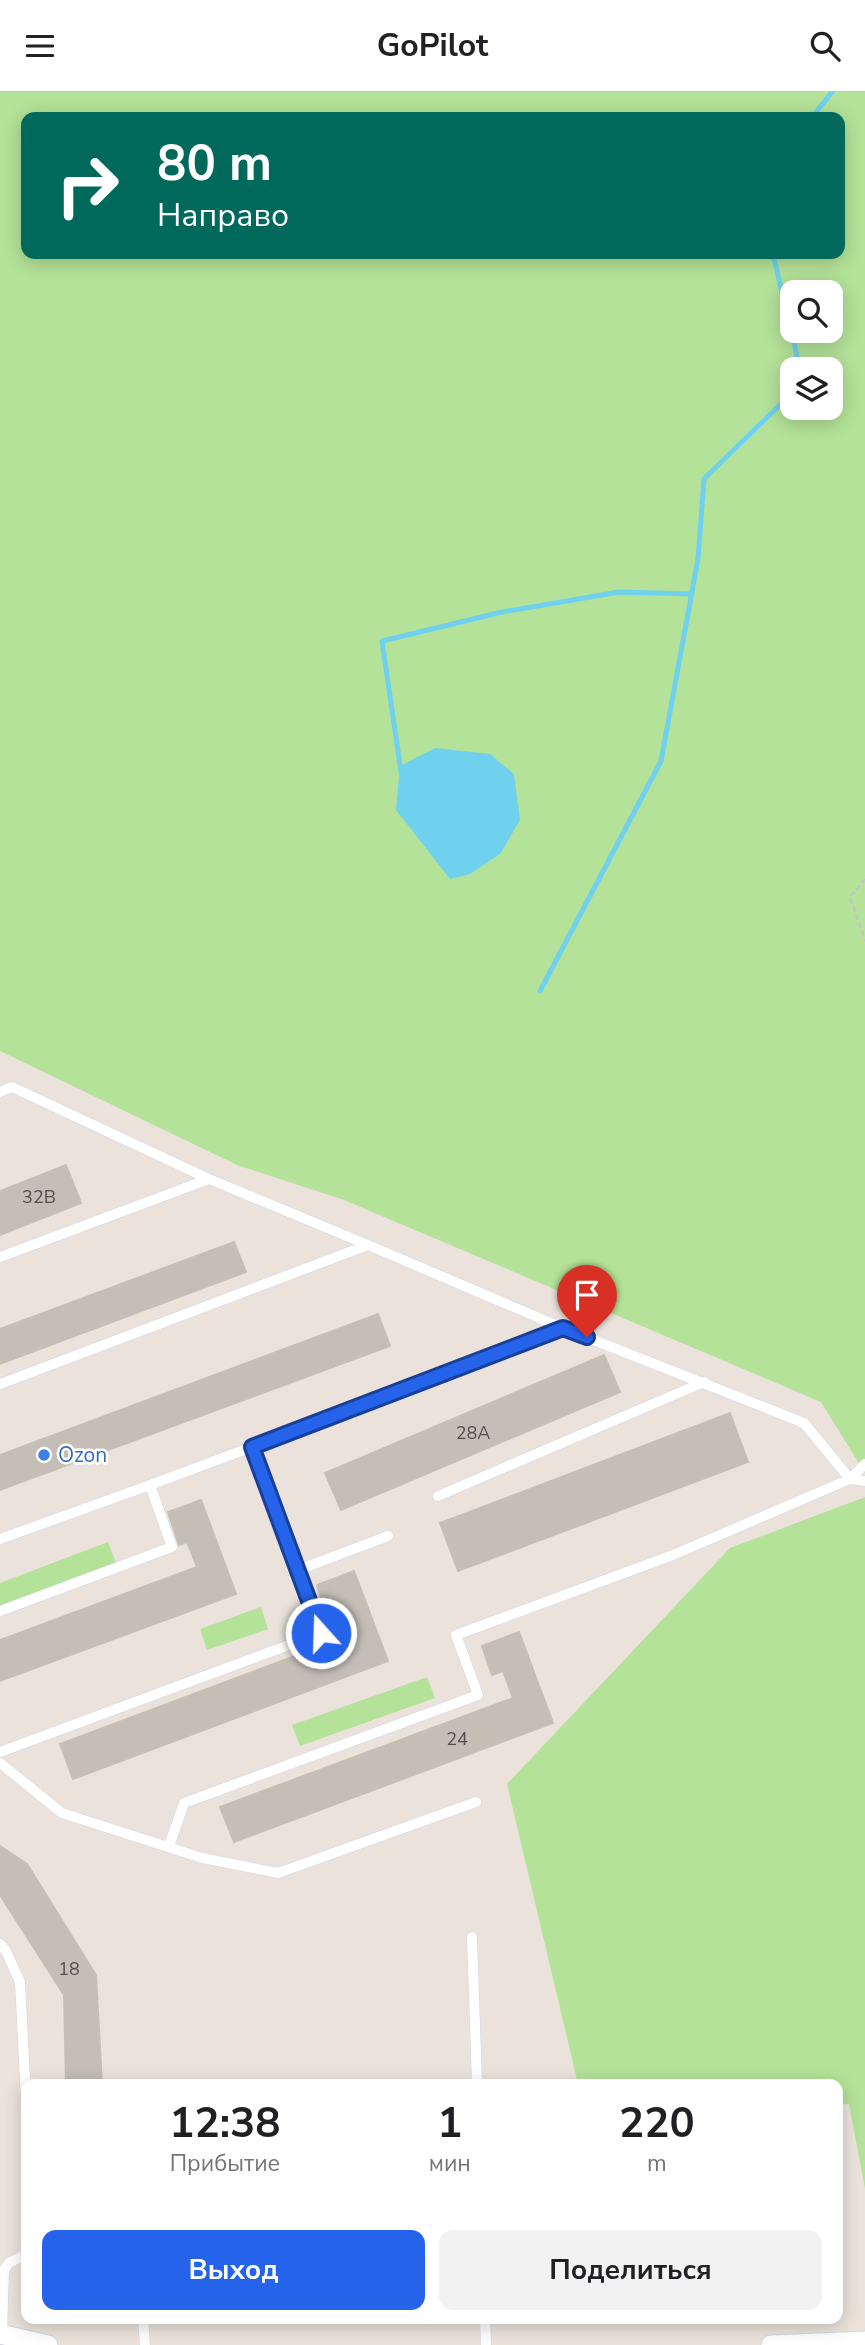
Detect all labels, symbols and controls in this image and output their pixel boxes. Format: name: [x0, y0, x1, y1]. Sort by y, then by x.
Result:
text: GoPilot: [377, 24, 488, 67]
icon: menu: [21, 27, 59, 65]
icon: search: [806, 27, 844, 65]
text: 80 m: [157, 130, 272, 197]
icon: right: [42, 140, 133, 231]
text: Направо: [157, 194, 289, 237]
map controls: [780, 280, 843, 420]
button: search: [780, 280, 843, 343]
button: layers: [780, 357, 843, 420]
house number: 32В: [22, 1185, 56, 1209]
pin: [557, 1265, 617, 1337]
icon: arrive: [568, 1276, 606, 1314]
house number: 28А: [456, 1421, 490, 1445]
place label: Ozon: [58, 1441, 107, 1469]
marker: Ozon: [36, 1447, 52, 1463]
position arrow: [284, 1596, 358, 1670]
house number: 24: [446, 1727, 468, 1751]
house number: 18: [58, 1957, 80, 1981]
text: 12:38: [169, 2095, 280, 2152]
text: 1: [437, 2095, 462, 2152]
text: 220: [619, 2095, 695, 2152]
text: Прибытие: [170, 2148, 280, 2179]
text: мин: [429, 2148, 471, 2179]
text: m: [647, 2148, 667, 2179]
button: Выход: [42, 2230, 425, 2310]
button: Поделиться: [439, 2230, 822, 2310]

